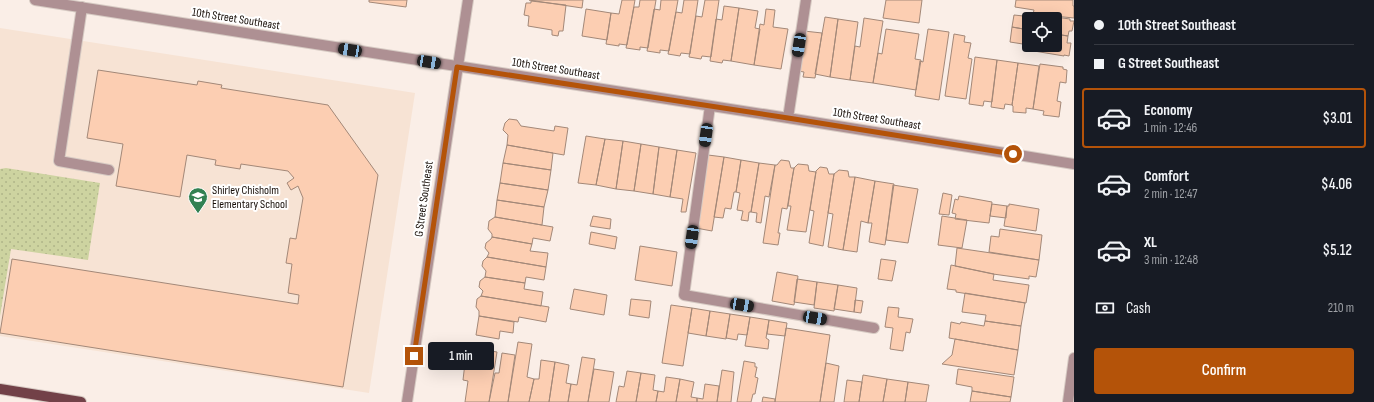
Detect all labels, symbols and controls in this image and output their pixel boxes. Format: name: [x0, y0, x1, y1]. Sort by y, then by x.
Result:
street label: 10th Street Southeast: [191, 5, 281, 33]
map controls: [1022, 12, 1062, 52]
button: locate: [1022, 12, 1062, 52]
text: 10th Street Southeast: [1118, 16, 1236, 35]
car: [791, 32, 807, 58]
car: [337, 42, 363, 58]
car: [416, 54, 442, 70]
text: G Street Southeast: [1118, 54, 1219, 73]
street label: 10th Street Southeast: [511, 55, 601, 83]
icon: car: [1096, 100, 1132, 136]
text: Economy: [1144, 101, 1193, 120]
street label: 10th Street Southeast: [832, 105, 922, 133]
text: $3.01: [1323, 109, 1352, 128]
text: 1 min · 12:46: [1144, 120, 1197, 136]
car: [698, 122, 714, 148]
route start: [1004, 145, 1022, 163]
street label: G Street Southeast: [411, 160, 437, 238]
icon: car: [1096, 166, 1132, 202]
text: Comfort: [1144, 167, 1189, 186]
text: $4.06: [1321, 175, 1352, 194]
place label: Shirley Chisholm Elementary School: [212, 183, 287, 212]
school or university icon: Shirley Chisholm Elementary School: [187, 186, 209, 214]
text: 2 min · 12:47: [1144, 186, 1198, 202]
car: [684, 224, 700, 250]
icon: car: [1096, 232, 1132, 268]
text: XL: [1144, 233, 1157, 252]
text: $5.12: [1323, 241, 1352, 260]
text: 3 min · 12:48: [1144, 252, 1198, 268]
car: [729, 297, 755, 313]
icon: cash: [1094, 297, 1116, 319]
text: Cash: [1126, 299, 1151, 318]
text: 210 m: [1328, 300, 1354, 316]
car: [802, 310, 828, 326]
callout: 1 min: [428, 342, 494, 370]
route end: [405, 347, 423, 365]
text: 1 min: [449, 348, 473, 364]
button: Confirm: [1094, 348, 1354, 394]

